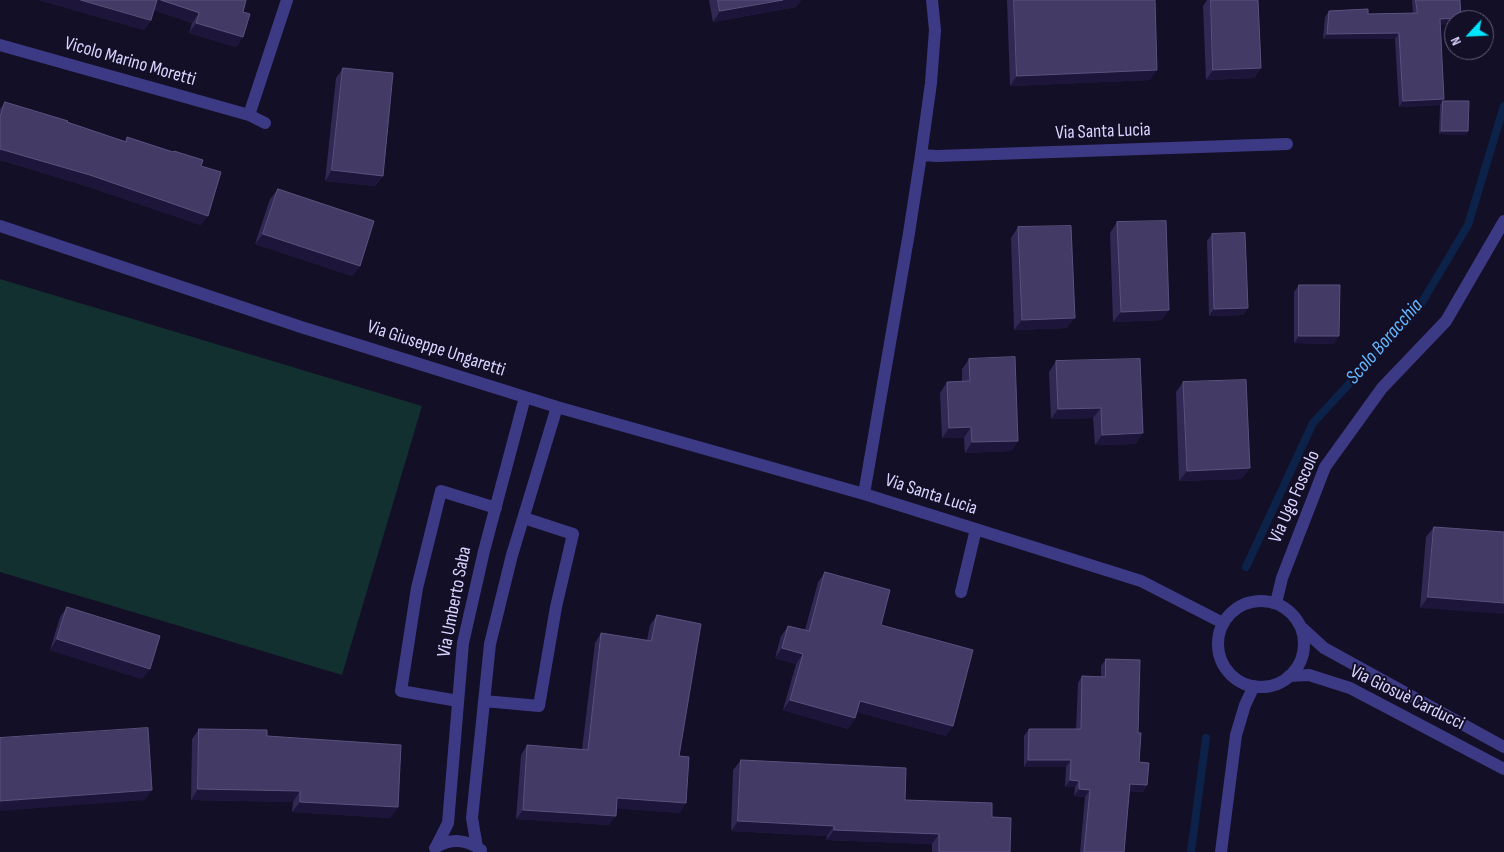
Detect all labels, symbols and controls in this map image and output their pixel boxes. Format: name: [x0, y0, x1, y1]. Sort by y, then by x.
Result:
north arrow: [1444, 10, 1494, 60]
street label: Vicolo Marino Moretti: [62, 32, 198, 92]
text: N: [1447, 34, 1465, 48]
street label: Via Santa Lucia: [1055, 119, 1151, 145]
water label: Scolo Boracchia: [1341, 294, 1429, 390]
street label: Via Giuseppe Ungaretti: [364, 316, 508, 382]
street label: Via Ugo Foscolo: [1265, 447, 1325, 547]
street label: Via Santa Lucia: [882, 469, 980, 521]
street label: Via Umberto Saba: [433, 545, 477, 659]
street label: Via Giosuè Carducci: [1346, 660, 1468, 736]

